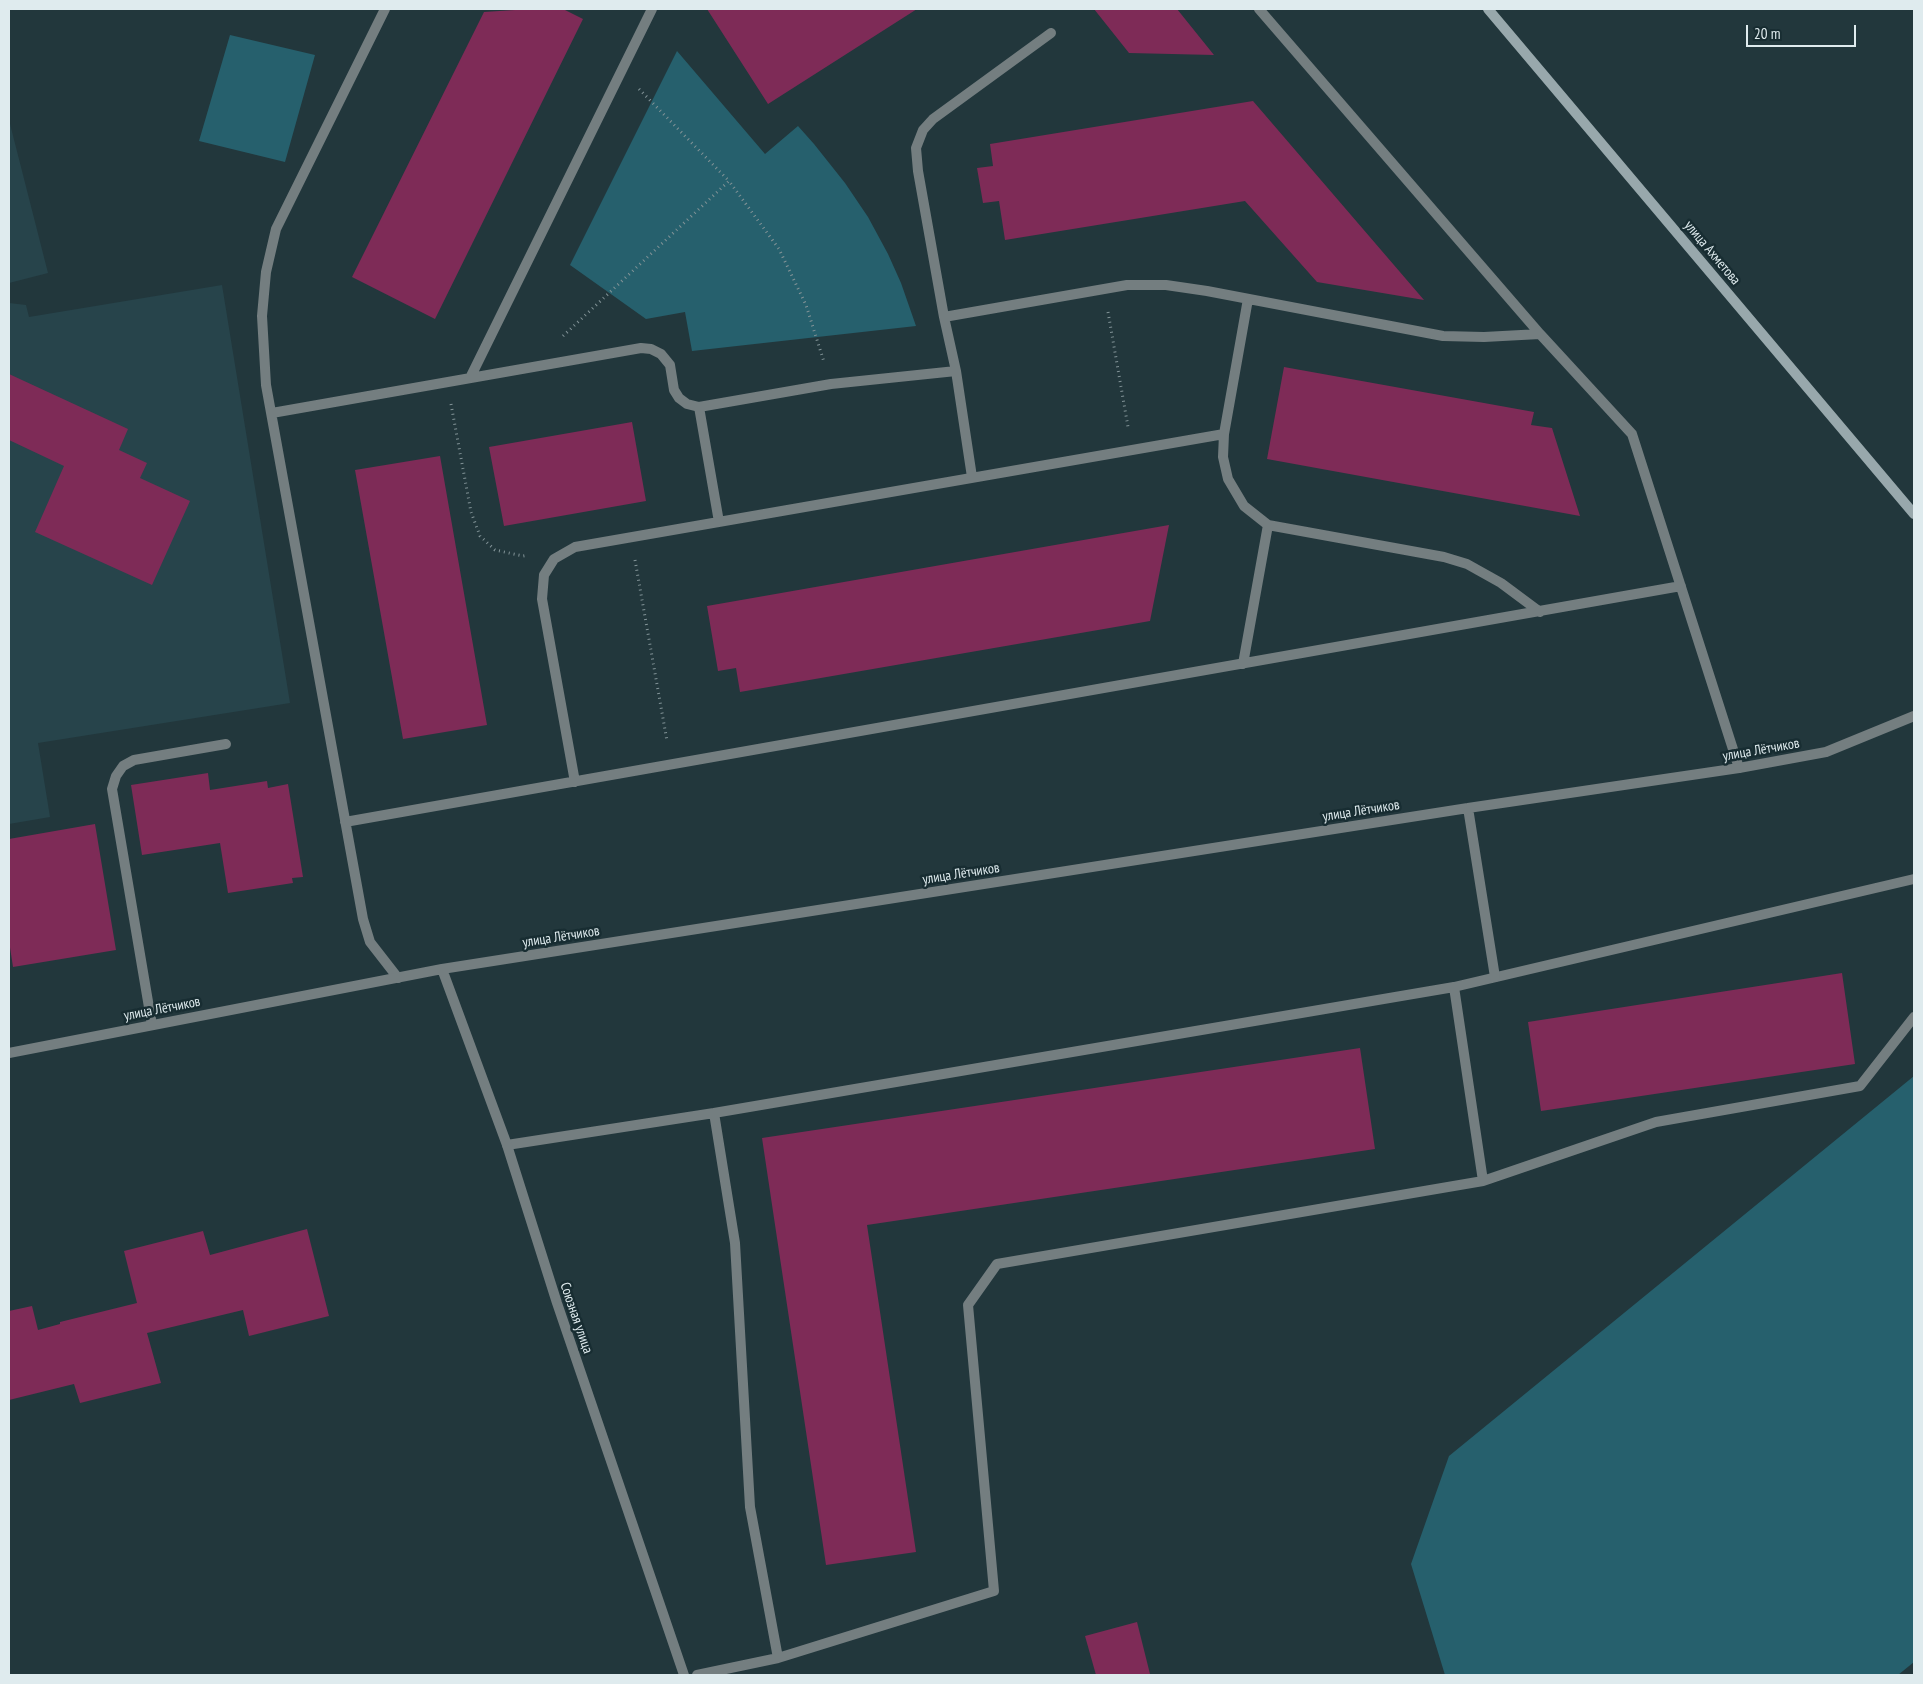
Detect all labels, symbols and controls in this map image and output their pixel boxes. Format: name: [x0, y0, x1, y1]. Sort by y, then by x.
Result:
scale bar: [1748, 15, 1858, 47]
text: 20 m: [1754, 24, 1780, 43]
street label: улица Ахметова: [1680, 218, 1744, 288]
street label: улица Лётчиков: [1721, 735, 1801, 765]
street label: улица Лётчиков: [1321, 797, 1401, 825]
street label: улица Лётчиков: [921, 860, 1001, 888]
street label: улица Лётчиков: [521, 923, 601, 951]
street label: улица Лётчиков: [122, 993, 202, 1025]
street label: Союзная улица: [556, 1280, 596, 1356]

